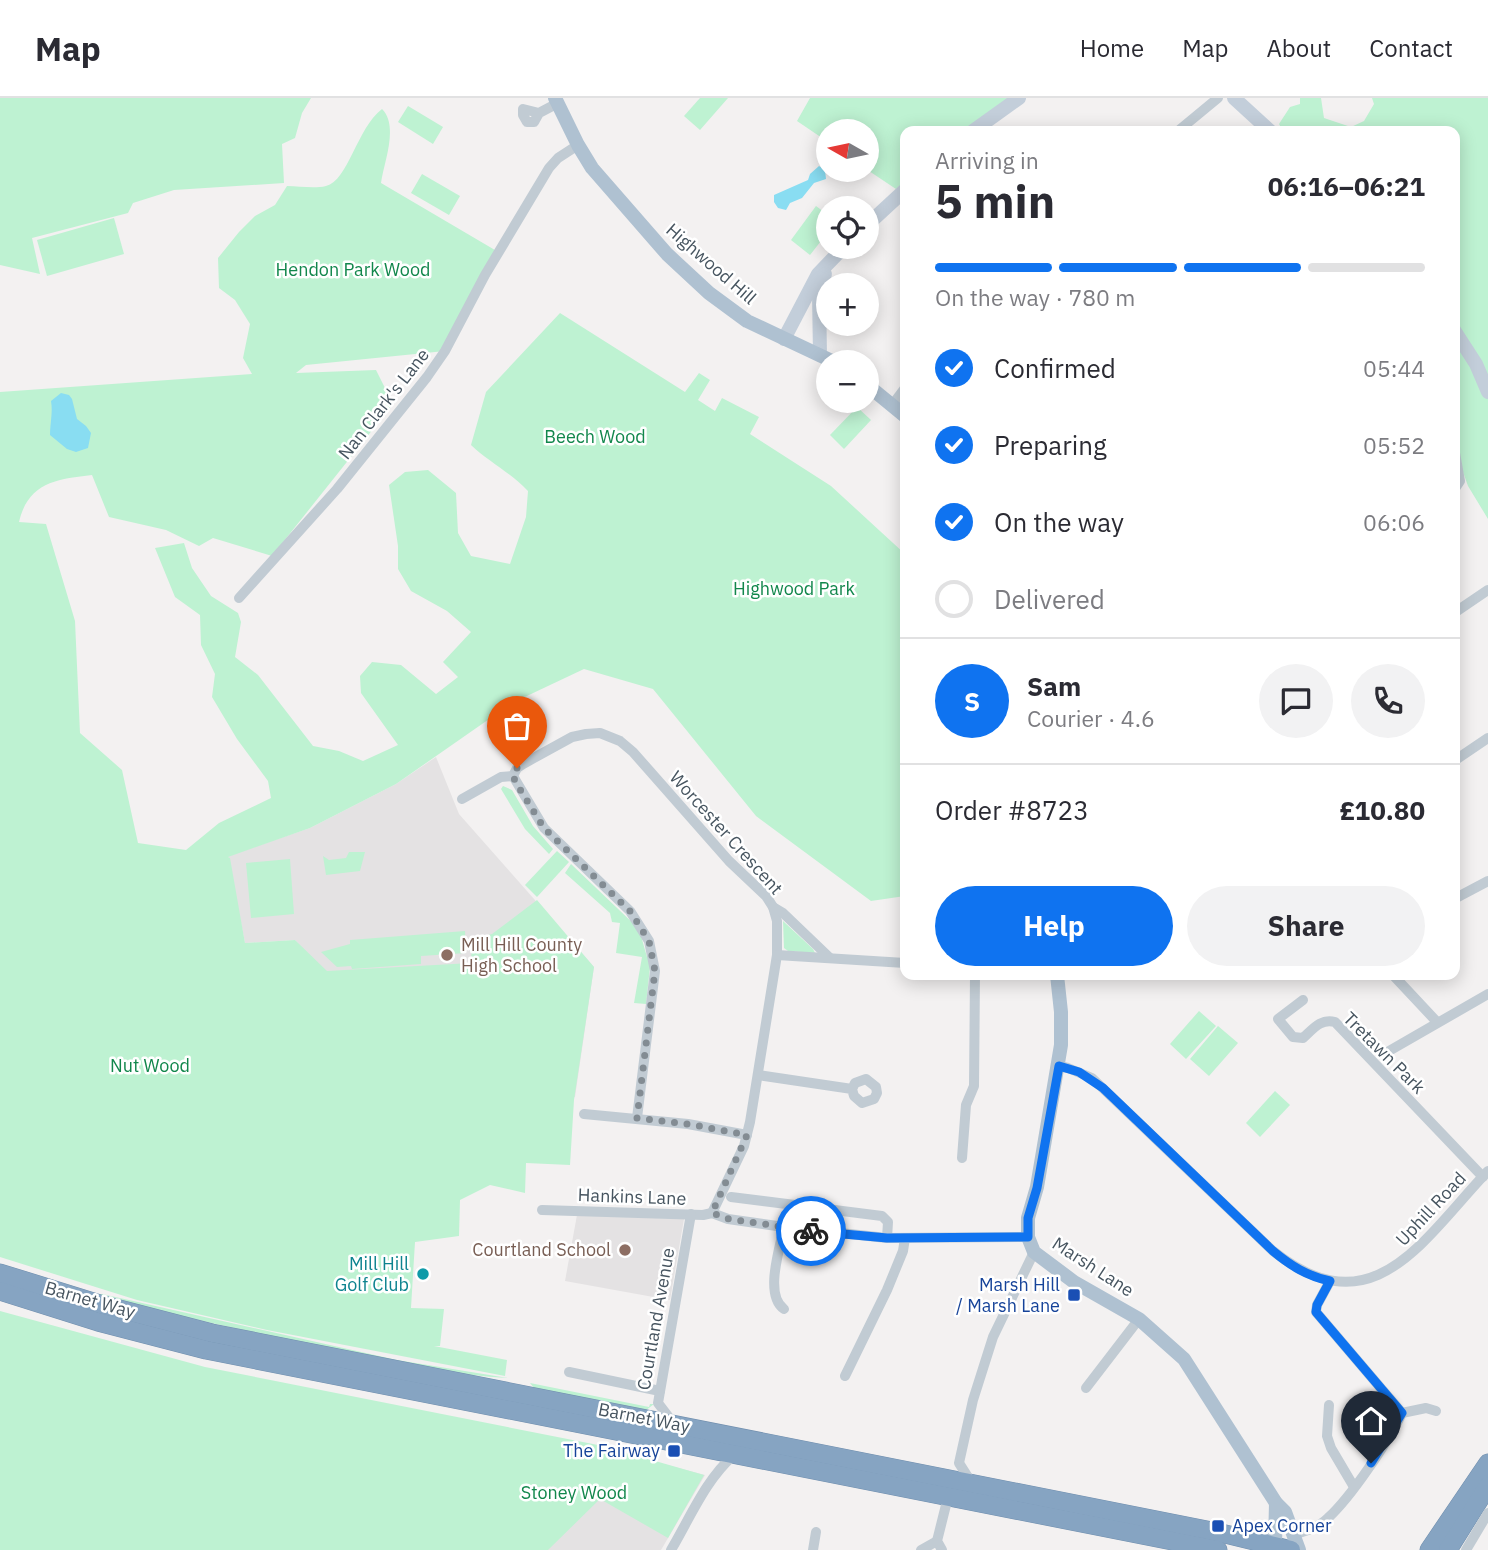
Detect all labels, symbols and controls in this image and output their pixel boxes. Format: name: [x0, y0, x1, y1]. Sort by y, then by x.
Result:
text: Map: [35, 27, 101, 70]
text: Home: [1080, 32, 1144, 64]
text: Map: [1182, 32, 1228, 64]
text: About: [1266, 32, 1331, 64]
text: Contact: [1369, 32, 1453, 64]
north arrow: [816, 119, 878, 182]
map controls: [816, 119, 879, 413]
text: Arriving in: [935, 145, 1039, 175]
text: 06:16–06:21: [1268, 169, 1425, 203]
text: 5 min: [935, 171, 1055, 231]
button: locate: [816, 196, 879, 259]
street label: Highwood Hill: [661, 218, 761, 309]
park label: Hendon Park Wood: [276, 258, 430, 281]
button: +: [816, 273, 879, 336]
text: On the way · 780 m: [935, 282, 1135, 312]
street label: Nan Clark's Lane: [333, 343, 434, 464]
icon: check: [935, 349, 973, 387]
button: −: [816, 350, 879, 413]
text: Confirmed: [994, 351, 1116, 385]
text: 05:44: [1363, 353, 1425, 383]
park label: Beech Wood: [544, 425, 646, 448]
icon: check: [935, 426, 973, 464]
text: Preparing: [994, 428, 1107, 462]
text: 05:52: [1363, 430, 1425, 460]
icon: check: [935, 503, 973, 541]
text: On the way: [994, 505, 1124, 539]
text: 06:06: [1363, 507, 1425, 537]
park label: Highwood Park: [733, 577, 855, 600]
text: Delivered: [994, 582, 1105, 616]
button: chat: [1259, 664, 1333, 738]
button: phone: [1351, 664, 1425, 738]
text: Sam: [1027, 669, 1081, 703]
text: S: [964, 684, 980, 718]
pin: [487, 696, 547, 768]
text: Courier · 4.6: [1027, 703, 1155, 733]
icon: bag: [498, 707, 536, 745]
street label: Worcester Crescent: [665, 766, 788, 899]
text: Order #8723: [935, 793, 1089, 827]
text: £10.80: [1339, 793, 1425, 827]
button: Help: [935, 886, 1173, 966]
button: Share: [1187, 886, 1425, 966]
place label: Mill Hill County High School: [461, 933, 582, 977]
marker: Mill Hill County High School: [439, 947, 455, 963]
street label: Tretawn Park: [1339, 1007, 1430, 1099]
park label: Nut Wood: [110, 1054, 190, 1077]
street label: Uphill Road: [1391, 1167, 1471, 1250]
street label: Hankins Lane: [577, 1183, 687, 1210]
courier: [776, 1196, 846, 1266]
icon: bike: [792, 1212, 830, 1250]
street label: Marsh Lane: [1048, 1232, 1139, 1302]
place label: Courtland School: [472, 1238, 611, 1261]
marker: Courtland School: [617, 1242, 633, 1258]
street label: Courtland Avenue: [632, 1246, 679, 1392]
place label: Mill Hill Golf Club: [335, 1252, 409, 1296]
marker: Mill Hill Golf Club: [415, 1266, 431, 1282]
place label: Marsh Hill / Marsh Lane: [956, 1273, 1060, 1317]
street label: Barnet Way: [42, 1276, 138, 1323]
marker: Marsh Hill / Marsh Lane: [1066, 1287, 1082, 1303]
pin: [1341, 1391, 1401, 1463]
street label: Barnet Way: [596, 1397, 692, 1438]
icon: home: [1352, 1402, 1390, 1440]
place label: The Fairway: [563, 1439, 660, 1462]
marker: The Fairway: [666, 1443, 682, 1459]
park label: Stoney Wood: [521, 1481, 627, 1504]
place label: Apex Corner: [1232, 1514, 1332, 1537]
marker: Apex Corner: [1210, 1518, 1226, 1534]

